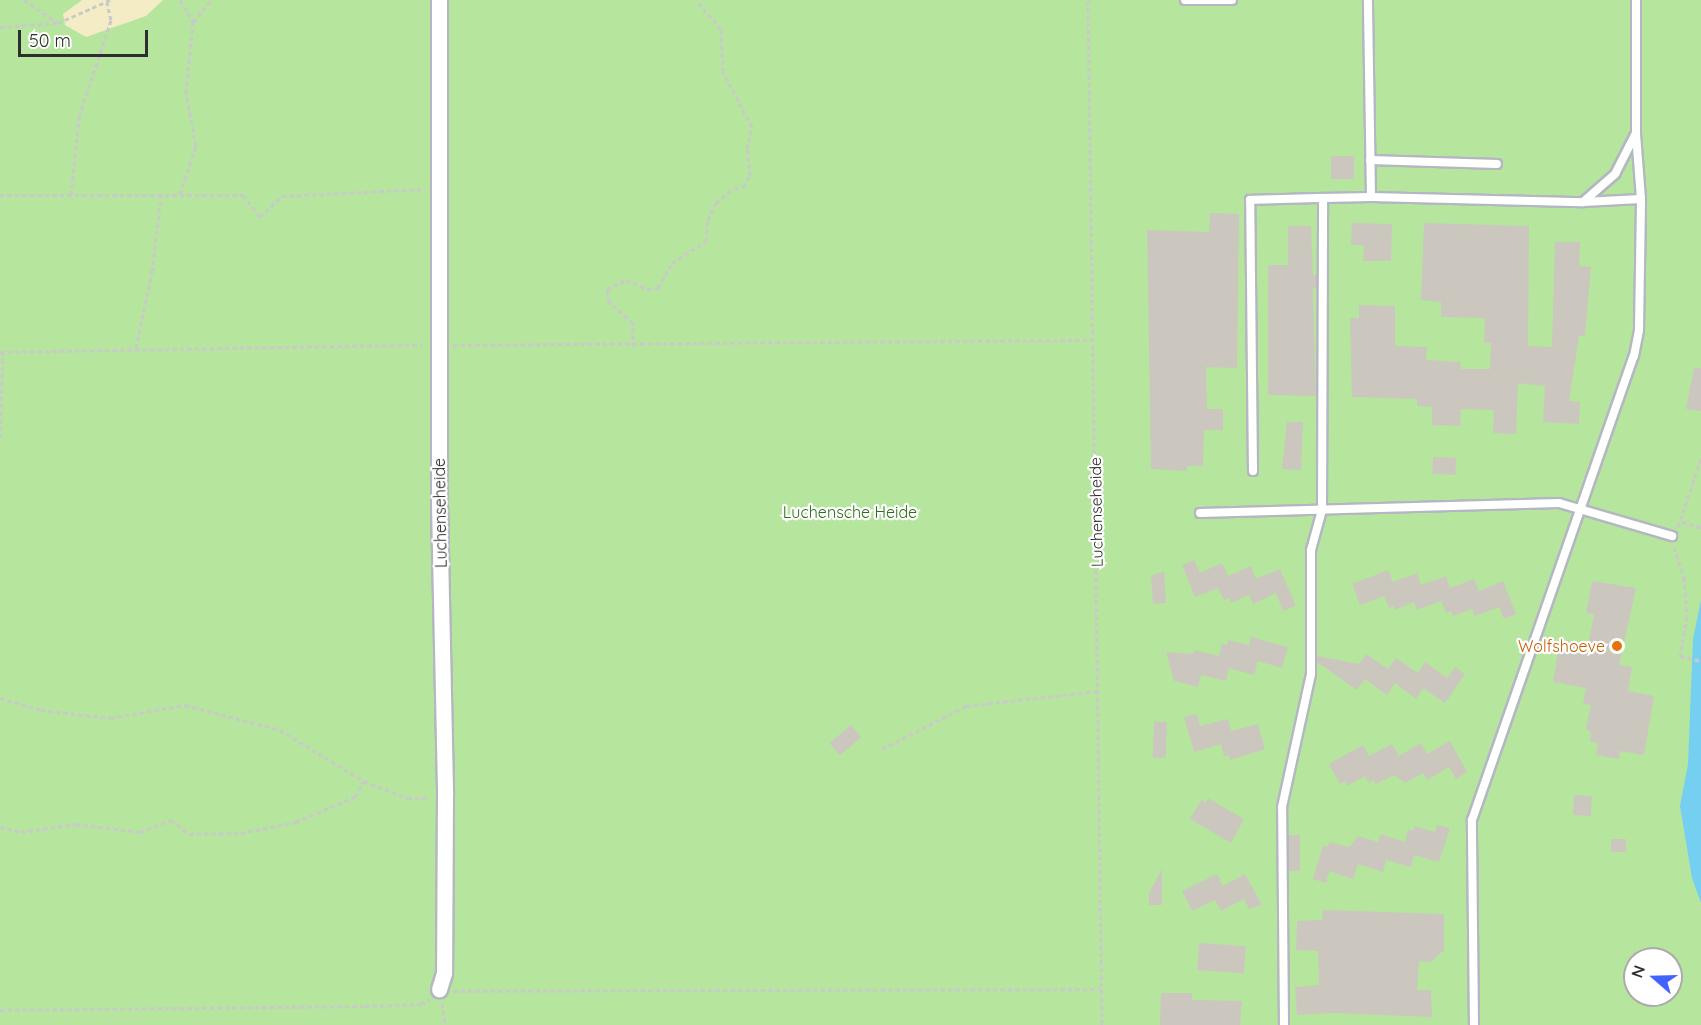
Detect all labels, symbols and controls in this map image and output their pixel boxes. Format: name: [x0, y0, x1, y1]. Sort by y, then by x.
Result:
scale bar: [21, 18, 152, 56]
text: 50 m: [29, 29, 71, 52]
street label: Luchenseheide: [1085, 457, 1107, 567]
street label: Luchenseheide: [429, 458, 451, 568]
park label: Luchensche Heide: [783, 502, 917, 522]
place label: Wolfshoeve: [1518, 636, 1605, 656]
marker: Wolfshoeve: [1610, 639, 1624, 653]
north arrow: [1623, 947, 1683, 1007]
text: N: [1627, 963, 1649, 980]

